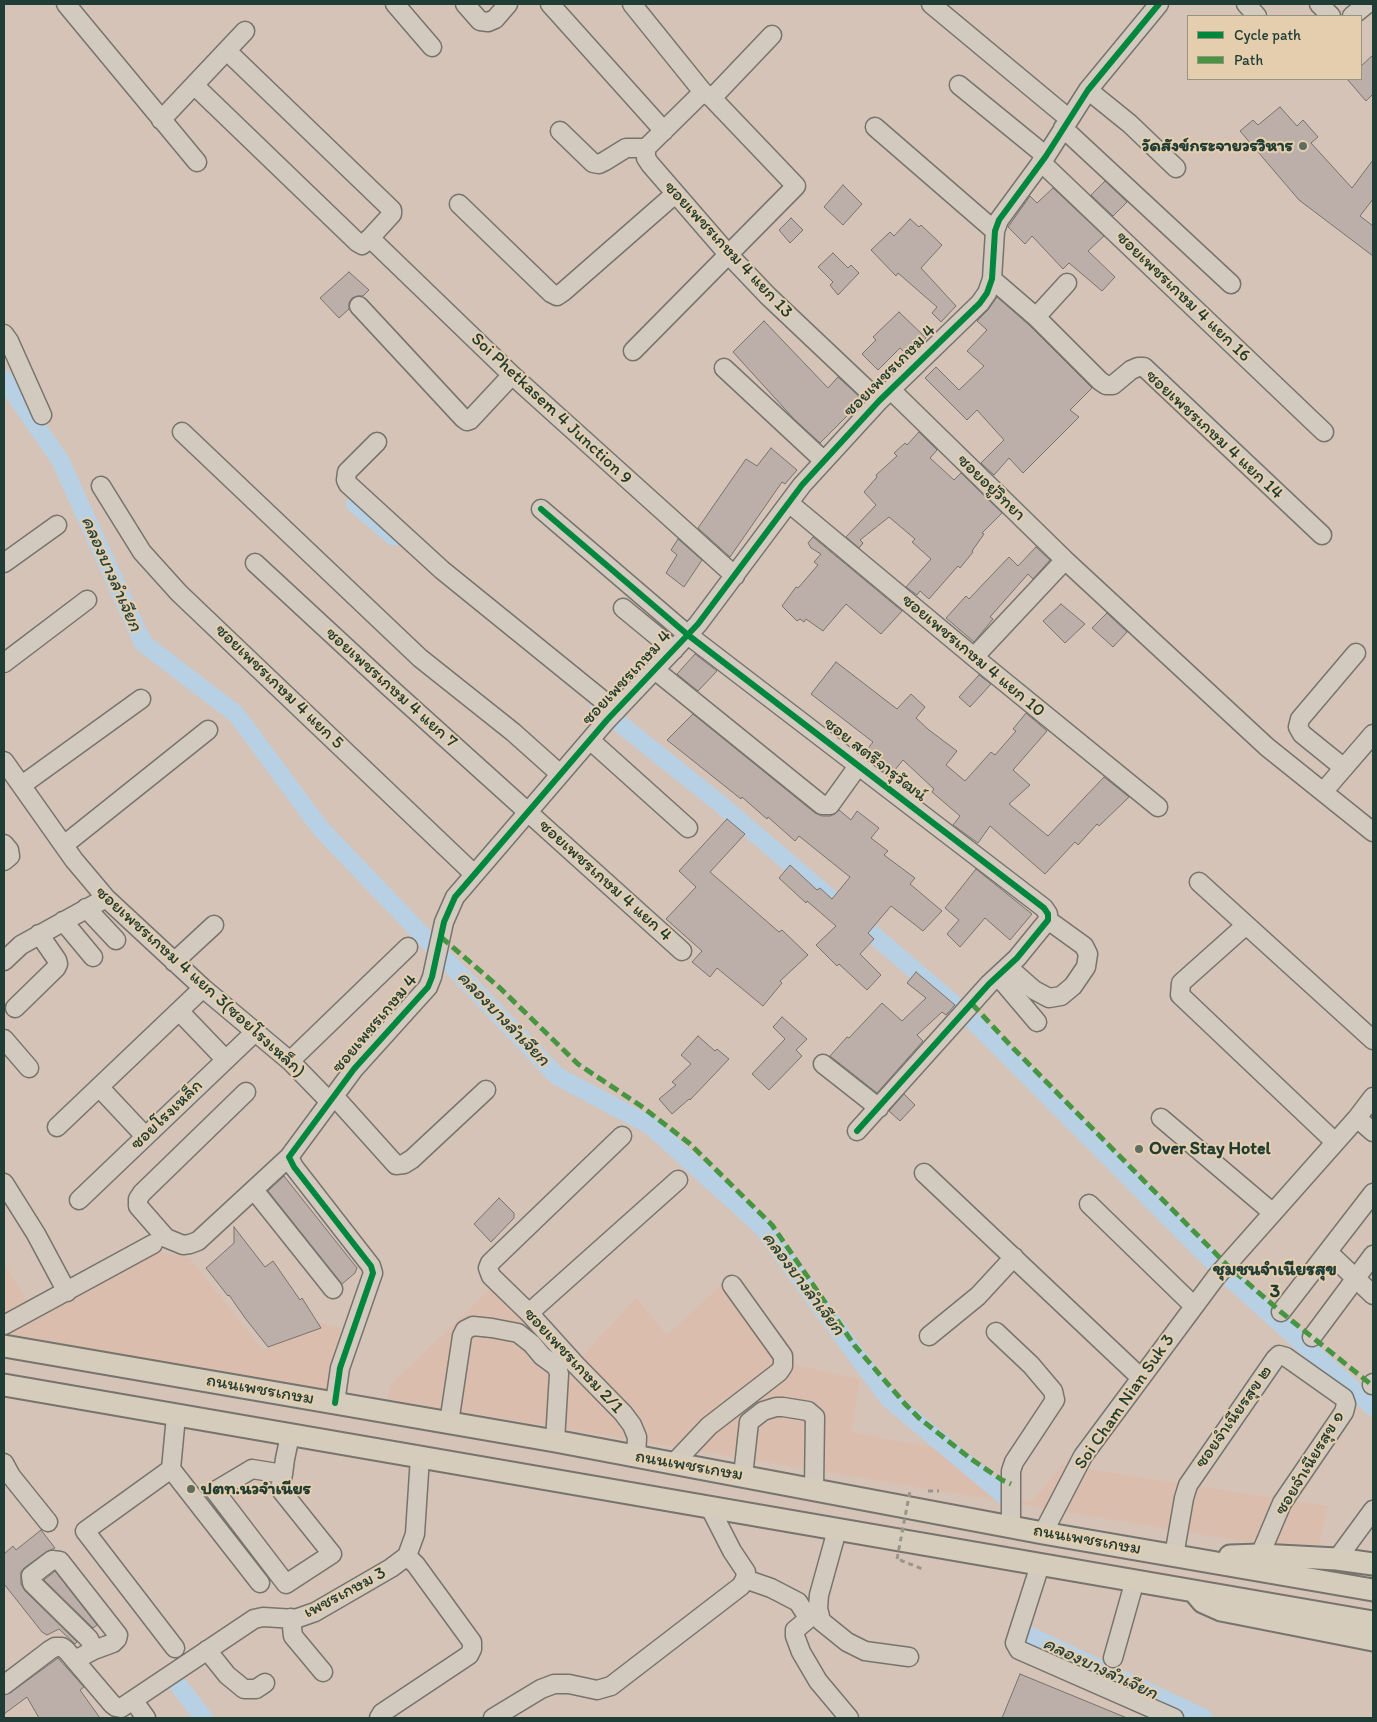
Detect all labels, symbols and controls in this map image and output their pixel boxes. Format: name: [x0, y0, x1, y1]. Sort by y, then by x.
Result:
legend: [1187, 15, 1362, 80]
text: Cycle path: [1234, 26, 1301, 44]
text: Path: [1234, 51, 1263, 69]
place label: วัดสังข์กระจายวรวิหาร: [1142, 135, 1293, 157]
marker: วัดสังข์กระจายวรวิหาร: [1297, 140, 1309, 152]
street label: ซอยเพชรเกษม 4 แยก 13: [659, 177, 797, 323]
street label: ซอยเพชรเกษม 4 แยก 16: [1111, 227, 1255, 367]
street label: ซอยเพชรเกษม 4: [839, 320, 941, 422]
street label: Soi Phetkasem 4 Junction 9: [466, 329, 636, 489]
street label: ซอยเพชรเกษม 4 แยก 14: [1141, 366, 1287, 504]
street label: ซอยอยู่วิทยา: [952, 450, 1030, 526]
water label: คลองบางลำเจียก: [75, 513, 147, 635]
street label: ซอยเพชรเกษม 4 แยก 10: [897, 590, 1049, 722]
street label: ซอยเพชรเกษม 4 แยก 5: [210, 620, 348, 754]
street label: ซอยเพชรเกษม 4 แยก 7: [321, 623, 461, 753]
street label: ซอยเพชรเกษม 4: [578, 626, 676, 730]
street label: ซอย สตรีจารุวัฒน์: [819, 713, 931, 807]
street label: ซอยเพชรเกษม 4 แยก 4: [534, 815, 676, 947]
street label: ซอยเพชรเกษม 4 แยก 3(ซอยโรงเหล็ก): [91, 882, 309, 1082]
water label: คลองบางลำเจียก: [452, 966, 554, 1072]
street label: ซอยเพชรเกษม 4: [328, 970, 422, 1078]
street label: ซอยโรงเหล็ก: [126, 1075, 208, 1155]
place label: Over Stay Hotel: [1149, 1138, 1271, 1160]
marker: Over Stay Hotel: [1133, 1143, 1145, 1155]
water label: คลองบางลำเจียก: [757, 1228, 849, 1340]
district label: ชุมชนจำเนียรสุข 3: [1213, 1259, 1337, 1303]
street label: ซอยเพชรเกษม 2/1: [519, 1304, 627, 1418]
street label: Soi Cham Nian Suk 3: [1070, 1330, 1180, 1474]
street label: ซอยจำเนียรสุข ๒: [1191, 1362, 1277, 1472]
street label: ถนนเพชรเกษม: [204, 1370, 316, 1410]
street label: ซอยจำเนียรสุข ๑: [1270, 1407, 1350, 1519]
street label: ถนนเพชรเกษม: [633, 1446, 745, 1486]
place label: ปตท.นวจำเนียร: [201, 1478, 311, 1500]
marker: ปตท.นวจำเนียร: [185, 1483, 197, 1495]
street label: ถนนเพชรเกษม: [1031, 1520, 1143, 1560]
street label: เพชรเกษม 3: [300, 1562, 390, 1624]
water label: คลองบางลำเจียก: [1039, 1632, 1161, 1706]

